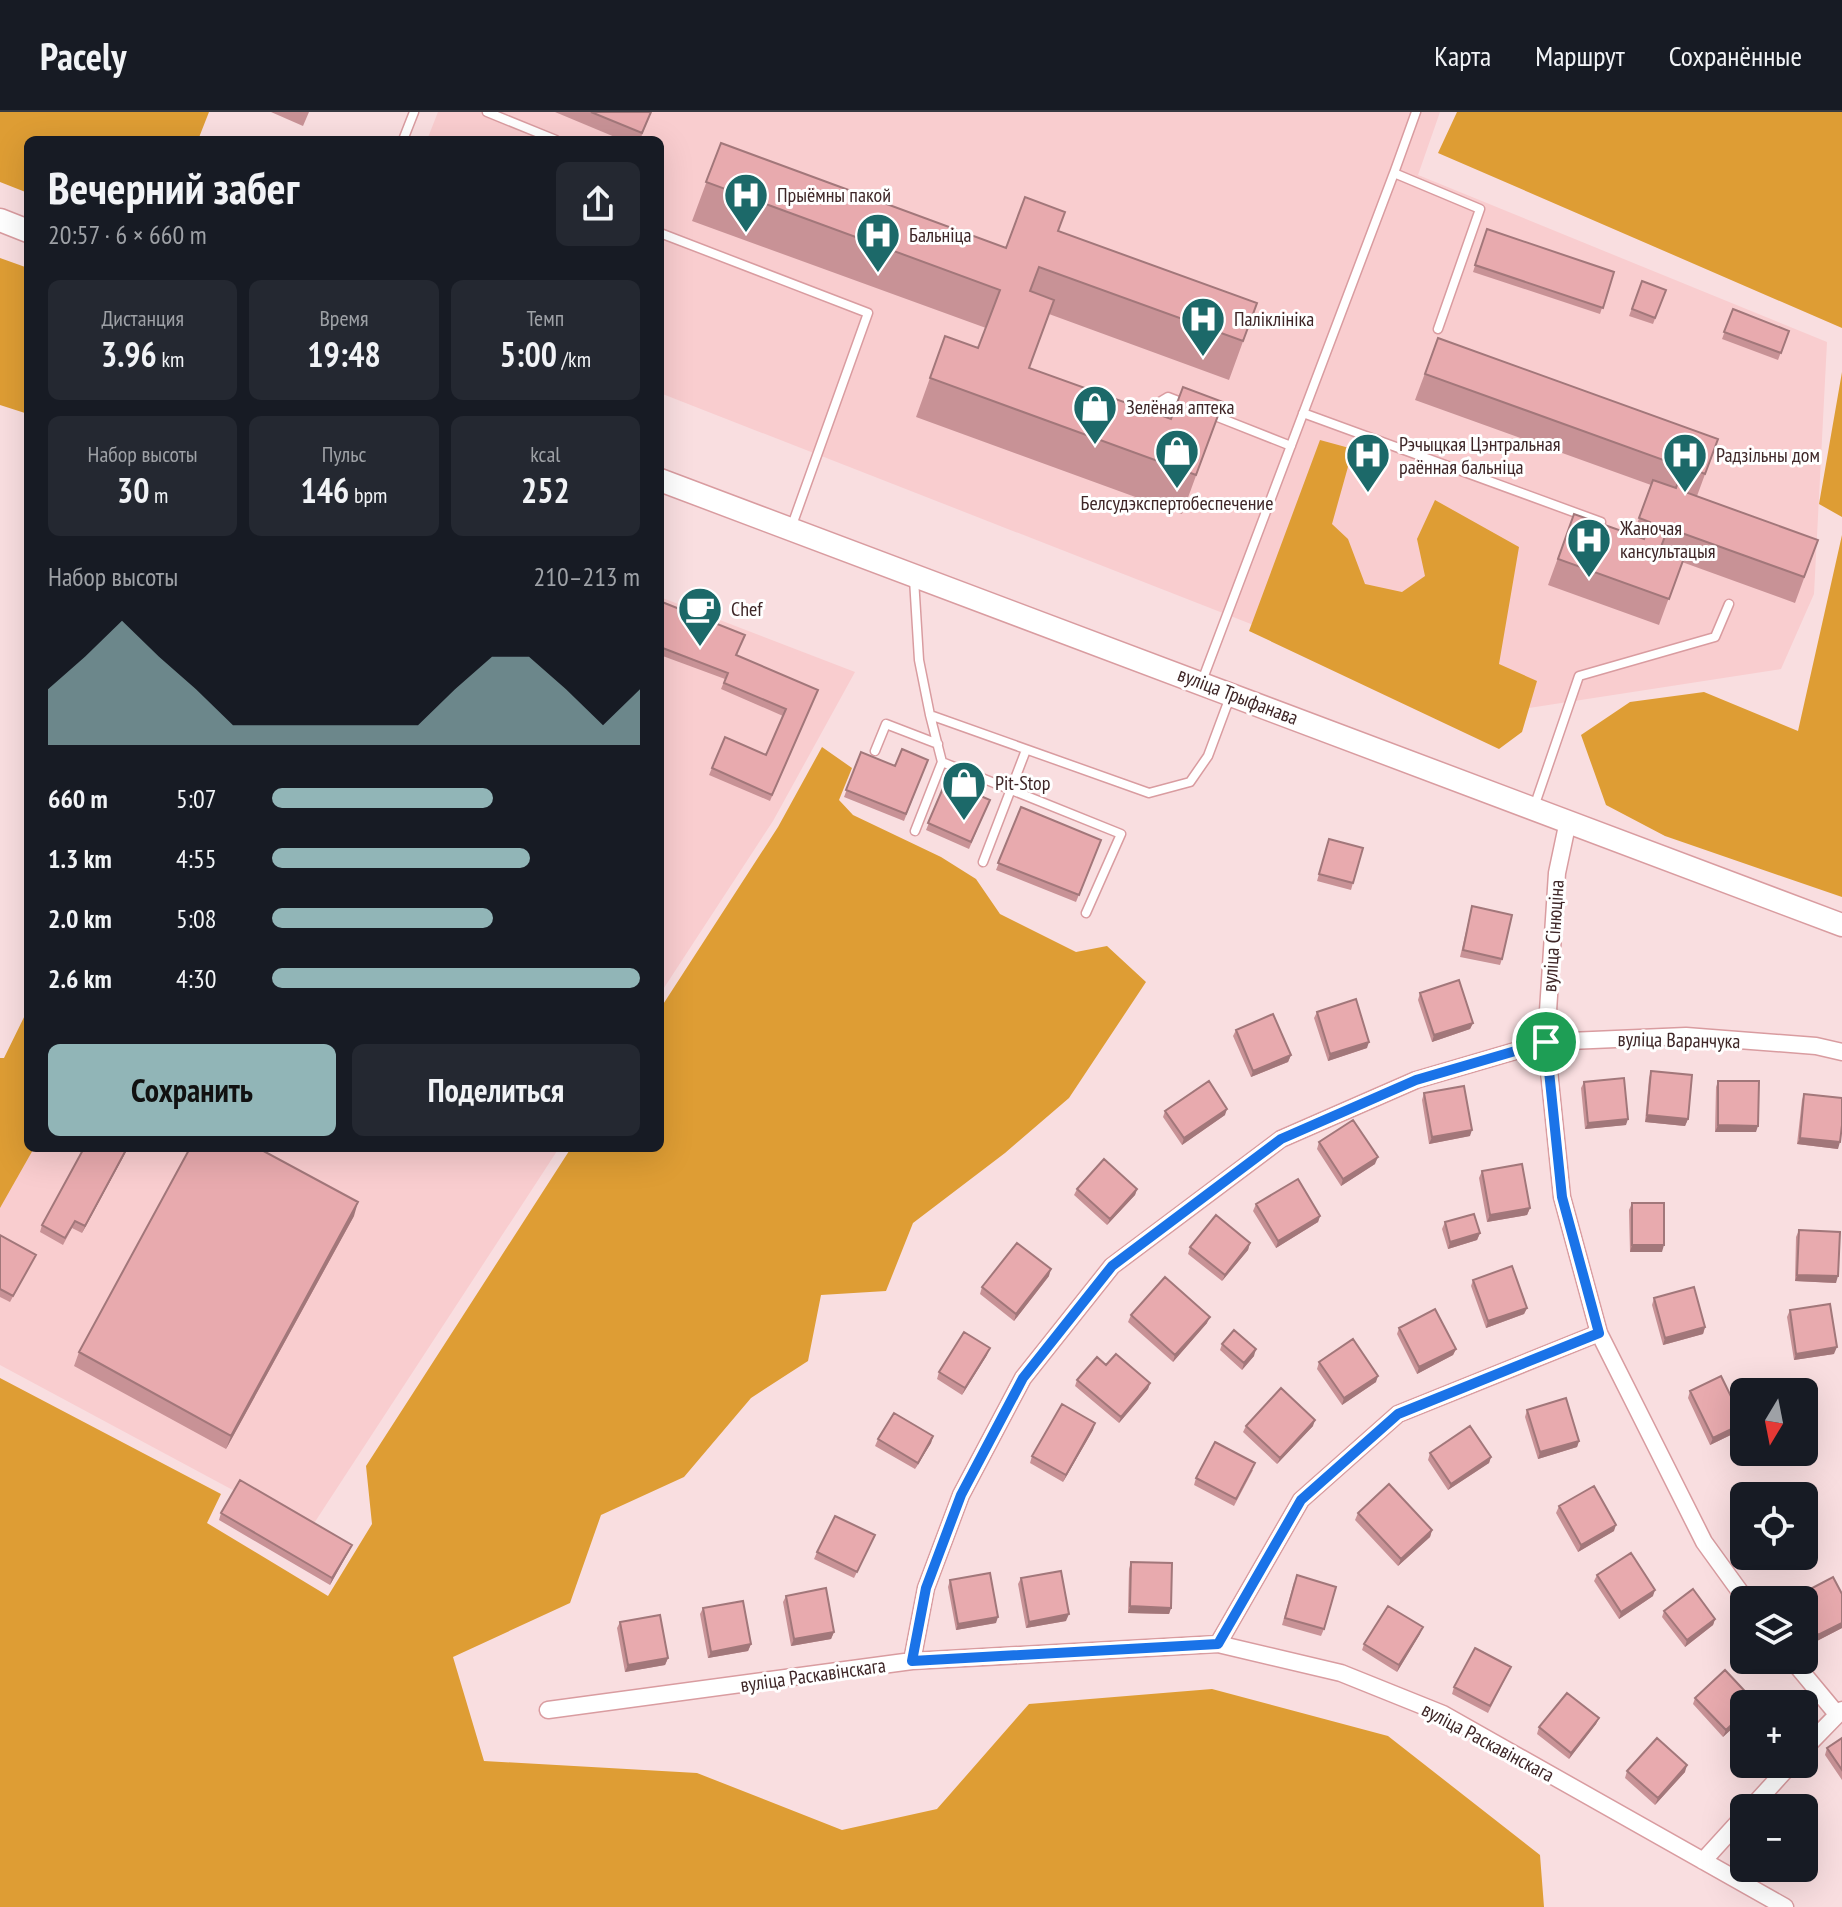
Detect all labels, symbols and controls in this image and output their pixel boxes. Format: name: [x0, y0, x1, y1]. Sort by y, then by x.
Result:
text: Pacely: [40, 31, 126, 80]
text: Карта: [1434, 37, 1491, 74]
text: Маршрут: [1535, 37, 1625, 74]
text: Сохранённые: [1669, 37, 1802, 74]
text: Вечерний забег: [48, 159, 299, 216]
button: share: [556, 162, 640, 246]
hospital icon: Прыёмны пакой: [722, 171, 770, 234]
place label: Прыёмны пакой: [777, 182, 891, 208]
hospital icon: Бальніца: [854, 211, 902, 274]
text: 20:57 · 6 × 660 m: [48, 218, 207, 251]
place label: Бальніца: [909, 222, 971, 248]
hospital icon: Паліклініка: [1179, 295, 1227, 358]
text: Дистанция: [101, 304, 184, 332]
text: Время: [319, 304, 369, 332]
text: Темп: [527, 304, 564, 332]
place label: Паліклініка: [1234, 306, 1314, 332]
text: 3.96: [101, 332, 157, 376]
text: 19:48: [307, 332, 381, 376]
text: 5:00: [500, 332, 557, 376]
text: km: [157, 345, 184, 373]
text: /km: [557, 345, 591, 373]
shop icon: Зелёная аптека: [1071, 383, 1119, 446]
place label: Зелёная аптека: [1126, 394, 1234, 420]
shop icon: Белсудэкспертобеспечение: [1153, 427, 1201, 490]
hospital icon: Рэчыцкая Цэнтральная раённая бальніца: [1344, 431, 1392, 494]
place label: Рэчыцкая Цэнтральная раённая бальніца: [1399, 431, 1561, 480]
hospital icon: Радзільны дом: [1661, 431, 1709, 494]
text: Набор высоты: [88, 440, 198, 468]
text: Пульс: [322, 440, 366, 468]
text: kcal: [530, 440, 560, 468]
place label: Радзільны дом: [1716, 442, 1820, 468]
text: 30: [117, 468, 149, 512]
text: 146: [301, 468, 349, 512]
text: 252: [521, 468, 570, 512]
text: m: [149, 481, 168, 509]
text: bpm: [349, 481, 387, 509]
place label: Белсудэкспертобеспечение: [1081, 490, 1273, 516]
place label: Жаночая кансультацыя: [1619, 515, 1715, 564]
hospital icon: Жаночая кансультацыя: [1565, 516, 1613, 579]
text: Набор высоты: [48, 560, 178, 593]
text: 210–213 m: [534, 560, 640, 593]
cafe icon: Chef: [676, 585, 724, 648]
place label: Chef: [731, 596, 763, 622]
street label: вуліца Трыфанава: [1174, 661, 1302, 731]
shop icon: Pit-Stop: [940, 759, 988, 822]
place label: Pit-Stop: [995, 770, 1050, 796]
text: 660 m: [48, 782, 108, 815]
text: 5:07: [176, 782, 216, 815]
text: 1.3 km: [48, 842, 112, 875]
text: 4:55: [176, 842, 216, 875]
street label: вуліца Сінюціна: [1536, 879, 1570, 993]
text: 2.0 km: [48, 902, 112, 935]
text: 5:08: [176, 902, 216, 935]
text: 2.6 km: [48, 962, 112, 995]
text: 4:30: [176, 962, 216, 995]
pin: [1512, 1008, 1580, 1076]
icon: arrive: [1524, 1020, 1568, 1064]
street label: вуліца Варанчука: [1617, 1026, 1741, 1054]
button: Сохранить: [48, 1044, 336, 1136]
button: Поделиться: [352, 1044, 640, 1136]
north arrow: [1730, 1378, 1818, 1466]
map controls: [1730, 1378, 1818, 1882]
button: locate: [1730, 1482, 1818, 1570]
button: layers: [1730, 1586, 1818, 1674]
street label: вуліца Раскавінскага: [739, 1652, 887, 1698]
button: +: [1730, 1690, 1818, 1778]
street label: вуліца Раскавінскага: [1417, 1696, 1559, 1788]
button: −: [1730, 1794, 1818, 1882]

